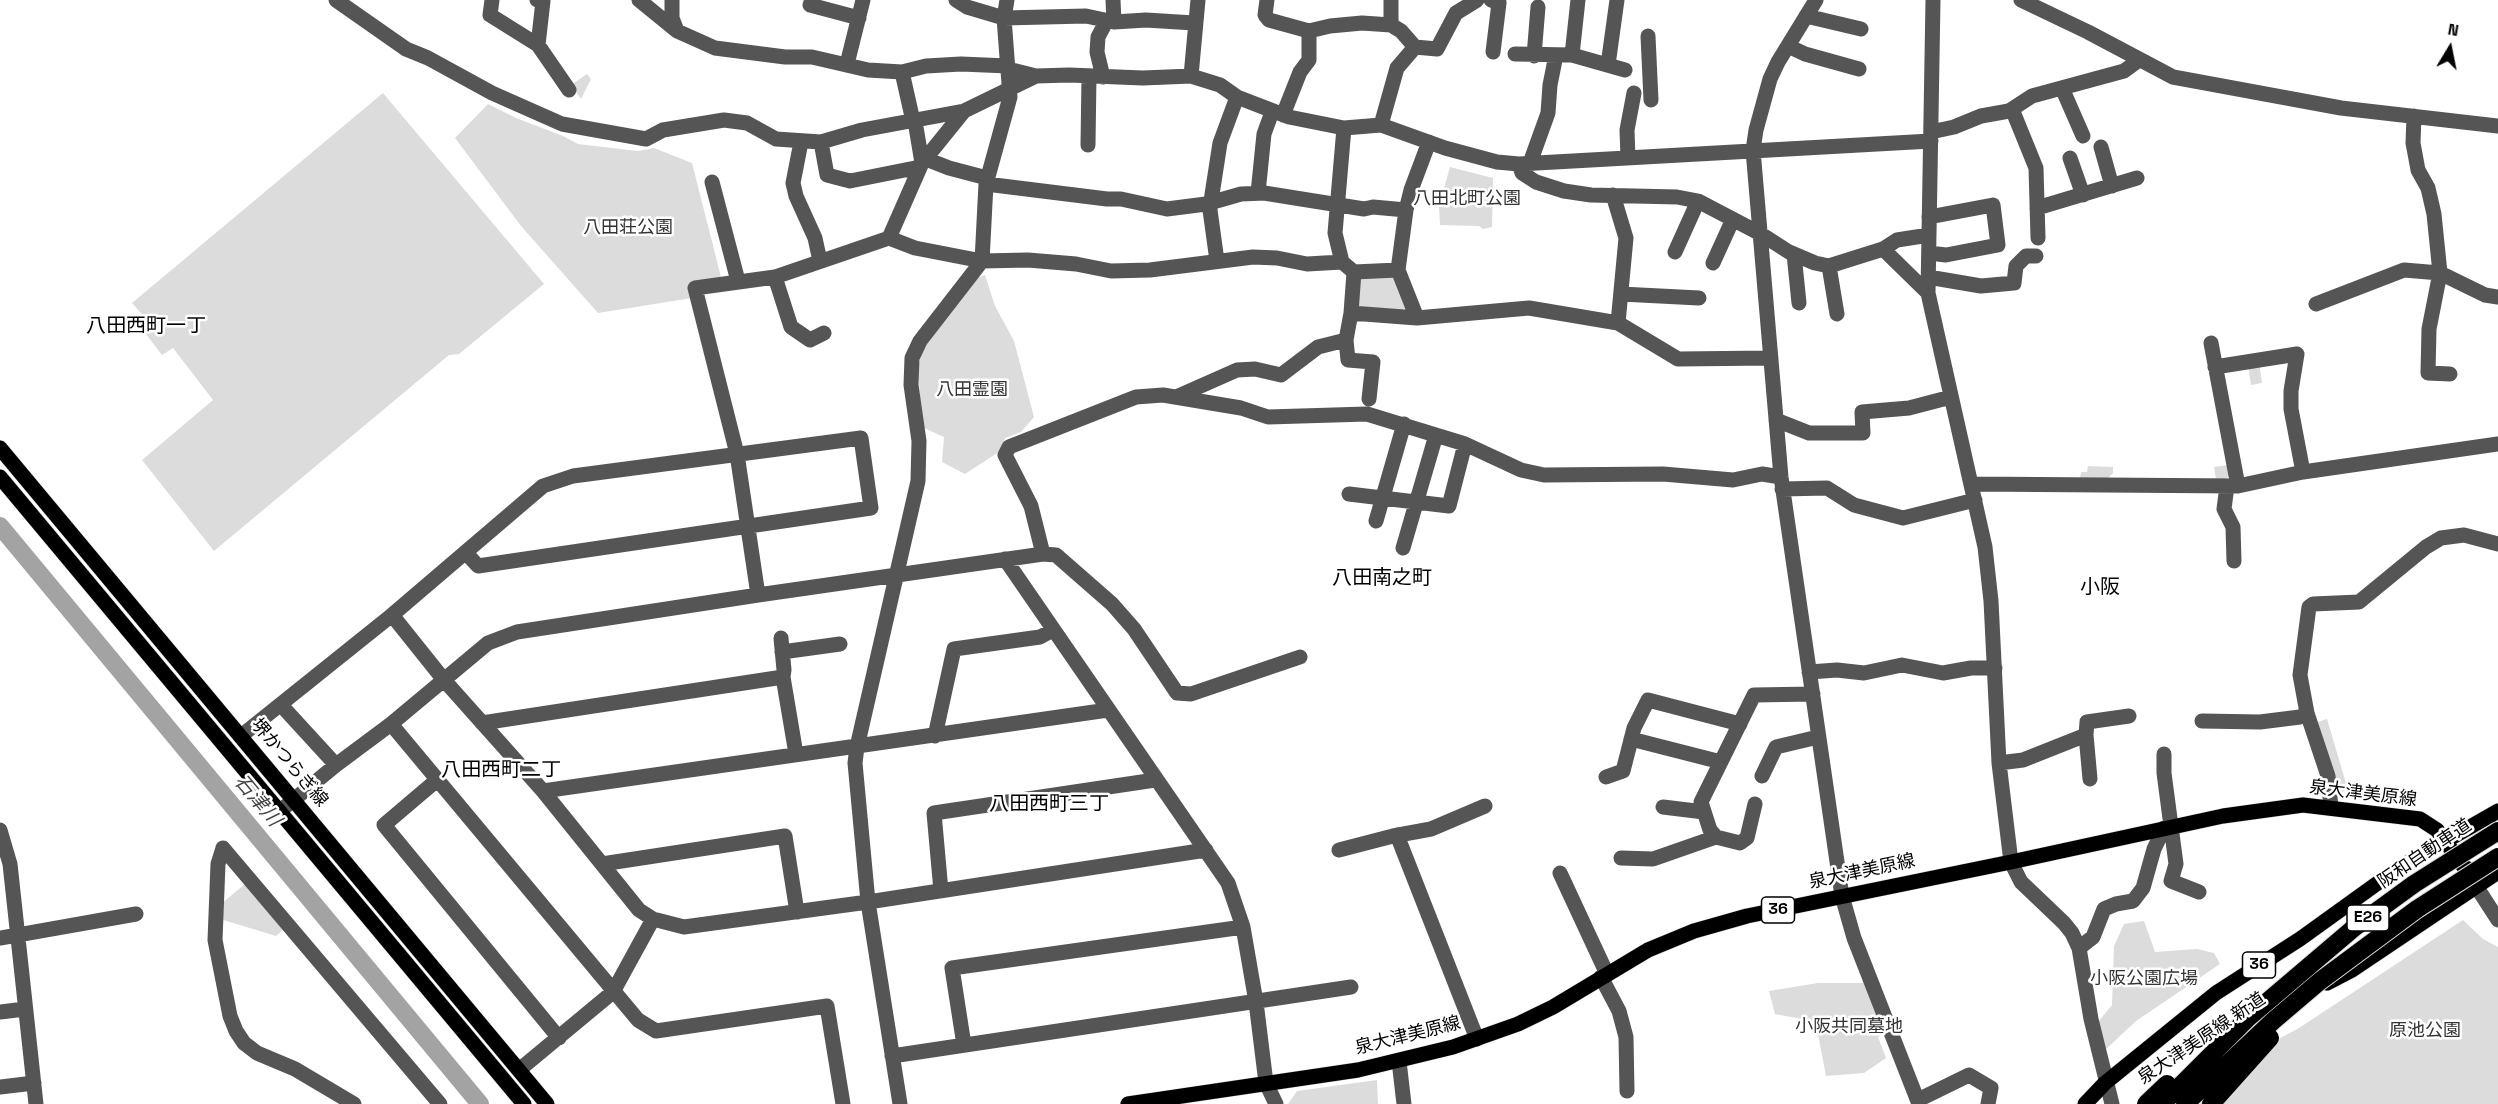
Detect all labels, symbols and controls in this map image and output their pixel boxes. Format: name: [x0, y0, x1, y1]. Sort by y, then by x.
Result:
north arrow: [2420, 18, 2480, 78]
text: N: [2446, 19, 2460, 41]
park label: 八田北町公園: [1413, 188, 1521, 210]
park label: 八田荘公園: [583, 217, 673, 239]
district label: 八田西町一丁: [86, 315, 206, 339]
park label: 八田霊園: [936, 379, 1008, 401]
district label: 八田南之町: [1332, 567, 1432, 591]
district label: 小阪: [2080, 576, 2120, 600]
street label: 堺かつらぎ線: [246, 715, 332, 811]
district label: 八田西町二丁: [441, 759, 561, 783]
water label: 石津川: [229, 770, 285, 832]
street label: 泉大津美原線: [2308, 777, 2418, 811]
district label: 八田西町三丁: [989, 793, 1109, 817]
street label: 阪和自動車道: [2374, 815, 2476, 893]
street label: 泉大津美原線: [1807, 850, 1917, 894]
road number: 36: [1762, 897, 1794, 923]
road number: E26: [2347, 905, 2389, 931]
road number: 36: [2242, 952, 2276, 978]
park label: 小阪公園広場: [2090, 968, 2198, 990]
street label: 泉大津美原線 新道: [2134, 988, 2270, 1090]
street label: 泉大津美原線: [1353, 1012, 1463, 1060]
park label: 小阪共同墓地: [1795, 1016, 1903, 1038]
park label: 原池公園: [2389, 1020, 2461, 1042]

